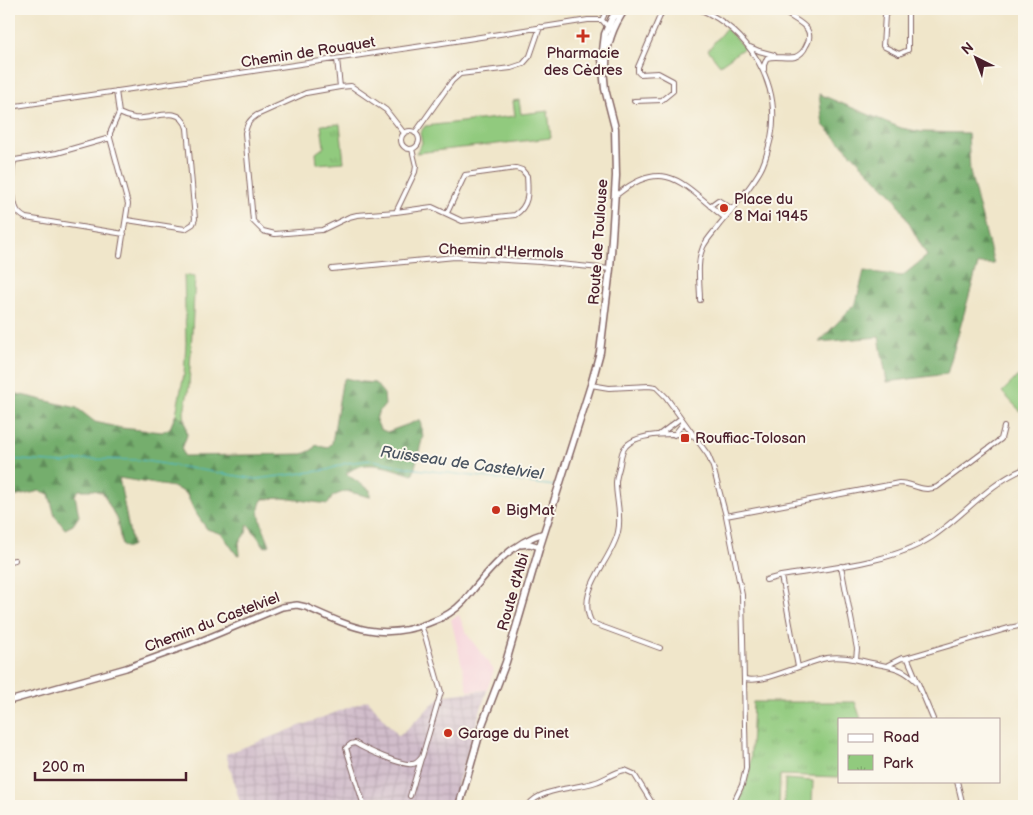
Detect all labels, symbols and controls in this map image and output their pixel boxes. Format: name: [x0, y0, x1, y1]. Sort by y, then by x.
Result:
marker: Pharmacie des Cèdres: [577, 30, 589, 42]
street label: Chemin de Rouquet: [240, 32, 377, 73]
north arrow: [950, 32, 1000, 82]
text: N: [958, 39, 977, 59]
place label: Pharmacie des Cèdres: [544, 44, 623, 80]
street label: Route de Toulouse: [585, 178, 612, 306]
place label: Place du 8 Mai 1945: [734, 190, 808, 226]
marker: Place du 8 Mai 1945: [718, 202, 730, 214]
street label: Chemin d'Hermols: [438, 240, 564, 263]
place label: Rouffiac-Tolosan: [695, 429, 806, 448]
marker: Rouffiac-Tolosan: [679, 432, 691, 444]
water label: Ruisseau de Castelviel: [379, 443, 546, 485]
place label: BigMat: [506, 501, 555, 520]
marker: BigMat: [490, 504, 502, 516]
street label: Route d'Albi: [493, 551, 534, 633]
street label: Chemin du Castelviel: [142, 588, 282, 657]
legend: [838, 718, 1000, 782]
place label: Garage du Pinet: [458, 724, 569, 743]
marker: Garage du Pinet: [442, 727, 454, 739]
text: Road: [883, 728, 919, 747]
scale bar: [35, 750, 186, 782]
text: Park: [883, 754, 914, 773]
text: 200 m: [42, 758, 85, 777]

